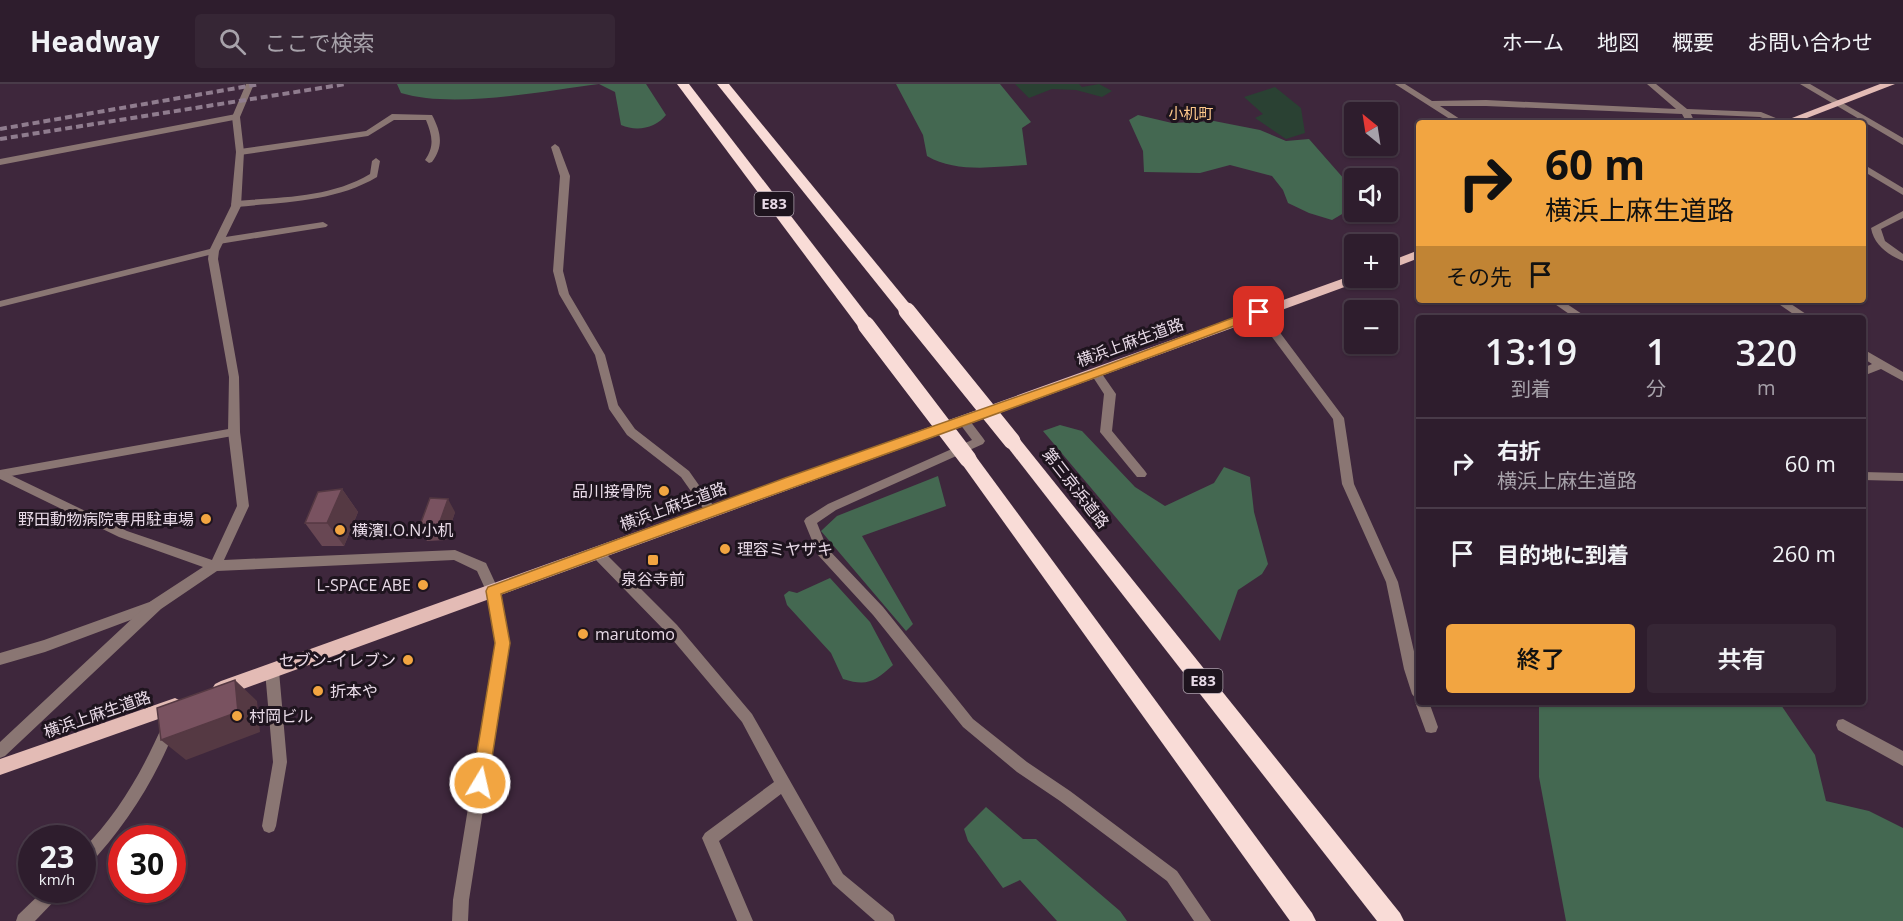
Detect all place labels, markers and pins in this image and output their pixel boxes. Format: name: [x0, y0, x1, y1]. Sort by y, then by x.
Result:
pin: [1233, 286, 1284, 337]
place label: 品川接骨院: [572, 480, 652, 502]
marker: 品川接骨院: [657, 484, 671, 498]
place label: 野田動物病院専用駐車場: [18, 508, 194, 530]
marker: 野田動物病院専用駐車場: [199, 512, 213, 526]
place label: 横濱I.O.N小机: [352, 519, 453, 541]
marker: 横濱I.O.N小机: [333, 523, 347, 537]
place label: 理容ミヤザキ: [737, 538, 833, 560]
marker: 理容ミヤザキ: [718, 542, 732, 556]
marker: 泉谷寺前: [646, 553, 660, 567]
place label: 泉谷寺前: [621, 568, 685, 590]
place label: L-SPACE ABE: [317, 574, 411, 596]
marker: L-SPACE ABE: [416, 578, 430, 592]
place label: marutomo: [595, 623, 675, 645]
marker: marutomo: [576, 627, 590, 641]
place label: セブン-イレブン: [279, 649, 396, 671]
marker: セブン-イレブン: [401, 653, 415, 667]
place label: 折本や: [330, 680, 378, 702]
marker: 折本や: [311, 684, 325, 698]
place label: 村岡ビル: [249, 705, 313, 727]
marker: 村岡ビル: [230, 709, 244, 723]

